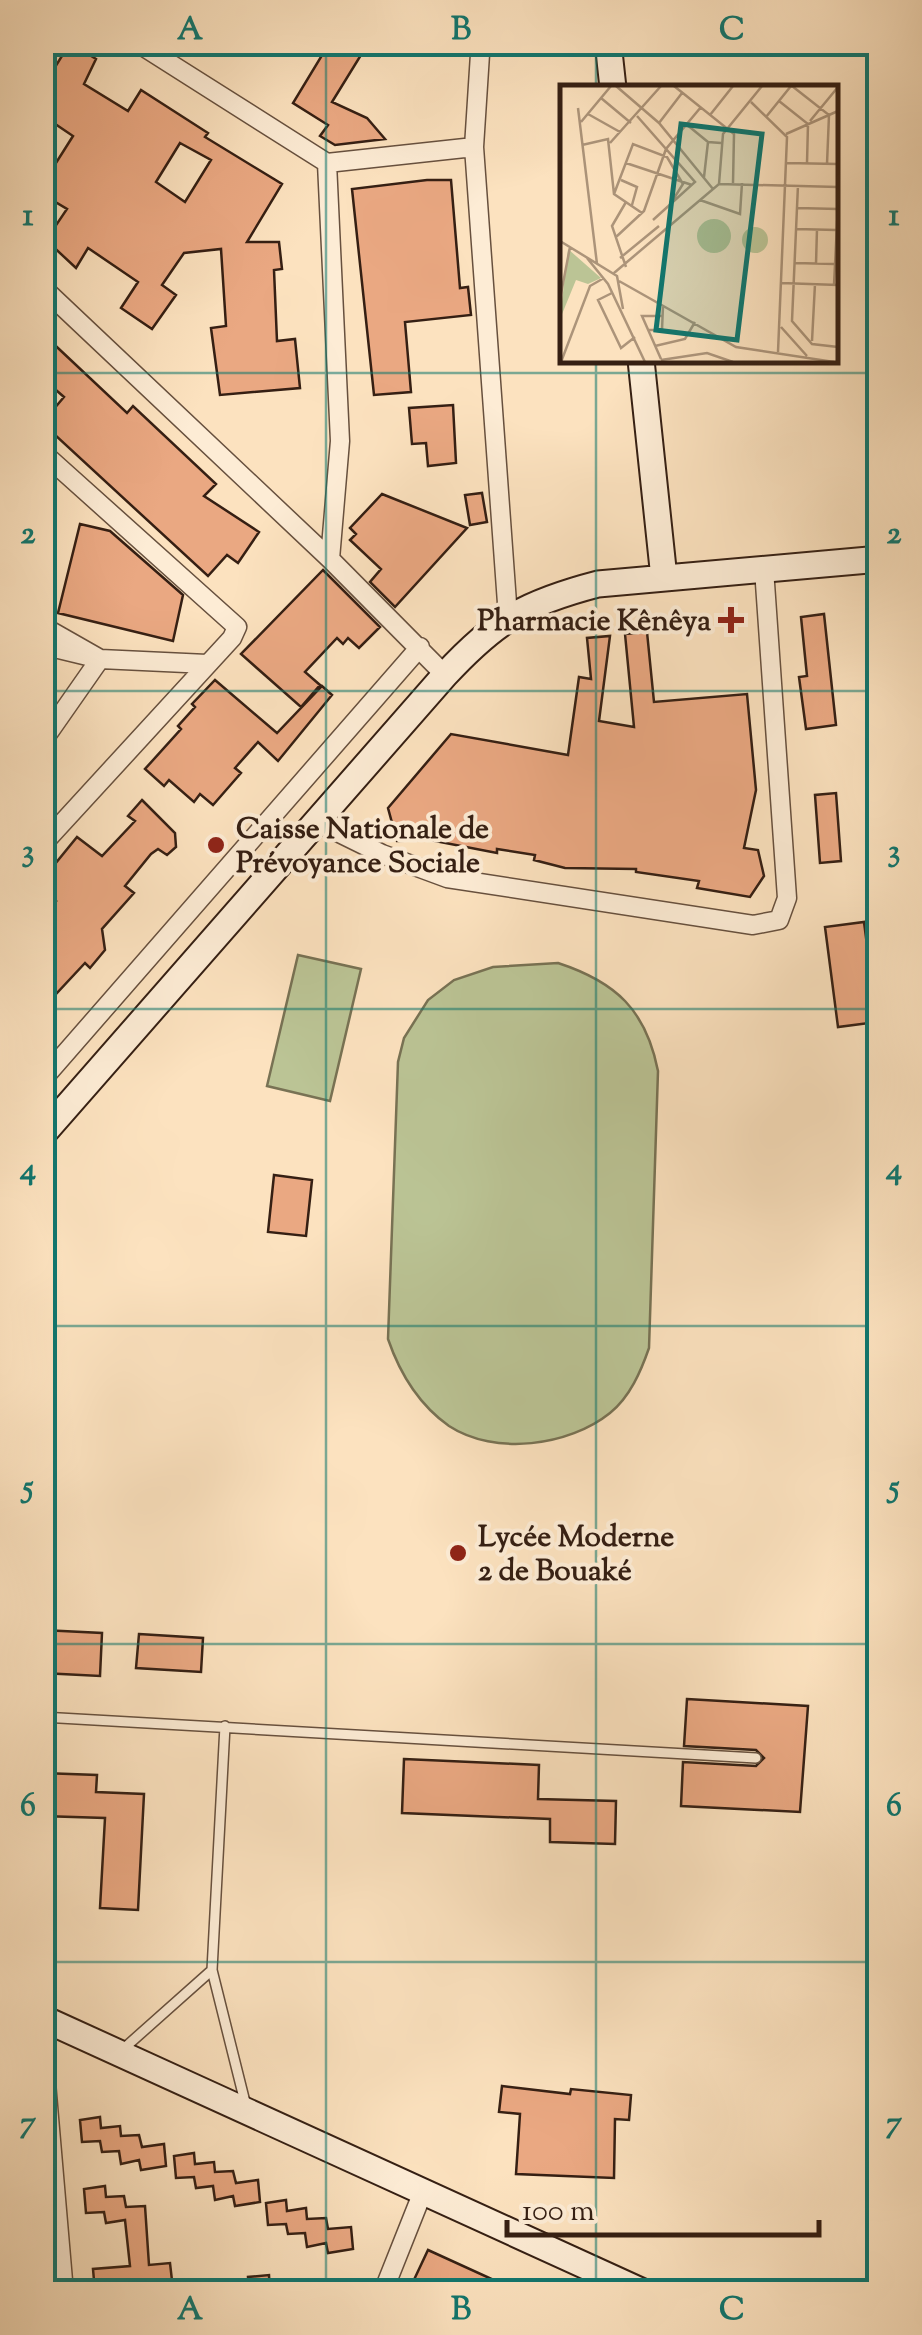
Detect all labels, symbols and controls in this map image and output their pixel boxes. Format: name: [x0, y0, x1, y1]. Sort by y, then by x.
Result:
text: A: [177, 8, 203, 54]
text: B: [451, 8, 471, 54]
text: C: [719, 8, 745, 54]
inset map: [560, 85, 837, 362]
text: 1: [23, 194, 34, 240]
text: 1: [889, 194, 900, 240]
text: 2: [21, 512, 36, 558]
text: 2: [887, 512, 902, 558]
place label: Pharmacie Kênêya: [477, 601, 711, 644]
marker: Pharmacie Kênêya: [720, 609, 742, 631]
place label: Caisse Nationale de Prévoyance Sociale: [236, 809, 489, 886]
text: 3: [22, 830, 34, 876]
text: 3: [888, 830, 900, 876]
marker: Caisse Nationale de Prévoyance Sociale: [205, 834, 227, 856]
text: 4: [19, 1148, 36, 1194]
text: 4: [885, 1148, 902, 1194]
text: 5: [20, 1466, 34, 1512]
text: 5: [886, 1466, 900, 1512]
place label: Lycée Moderne 2 de Bouaké: [478, 1517, 674, 1594]
marker: Lycée Moderne 2 de Bouaké: [447, 1542, 469, 1564]
text: 6: [20, 1784, 36, 1830]
text: 6: [886, 1784, 902, 1830]
text: 7: [20, 2101, 36, 2147]
text: 7: [886, 2101, 902, 2147]
scale bar: [507, 2175, 820, 2237]
text: 100 m: [522, 2191, 595, 2234]
text: A: [177, 2288, 203, 2334]
text: B: [451, 2288, 471, 2334]
text: C: [719, 2288, 745, 2334]

